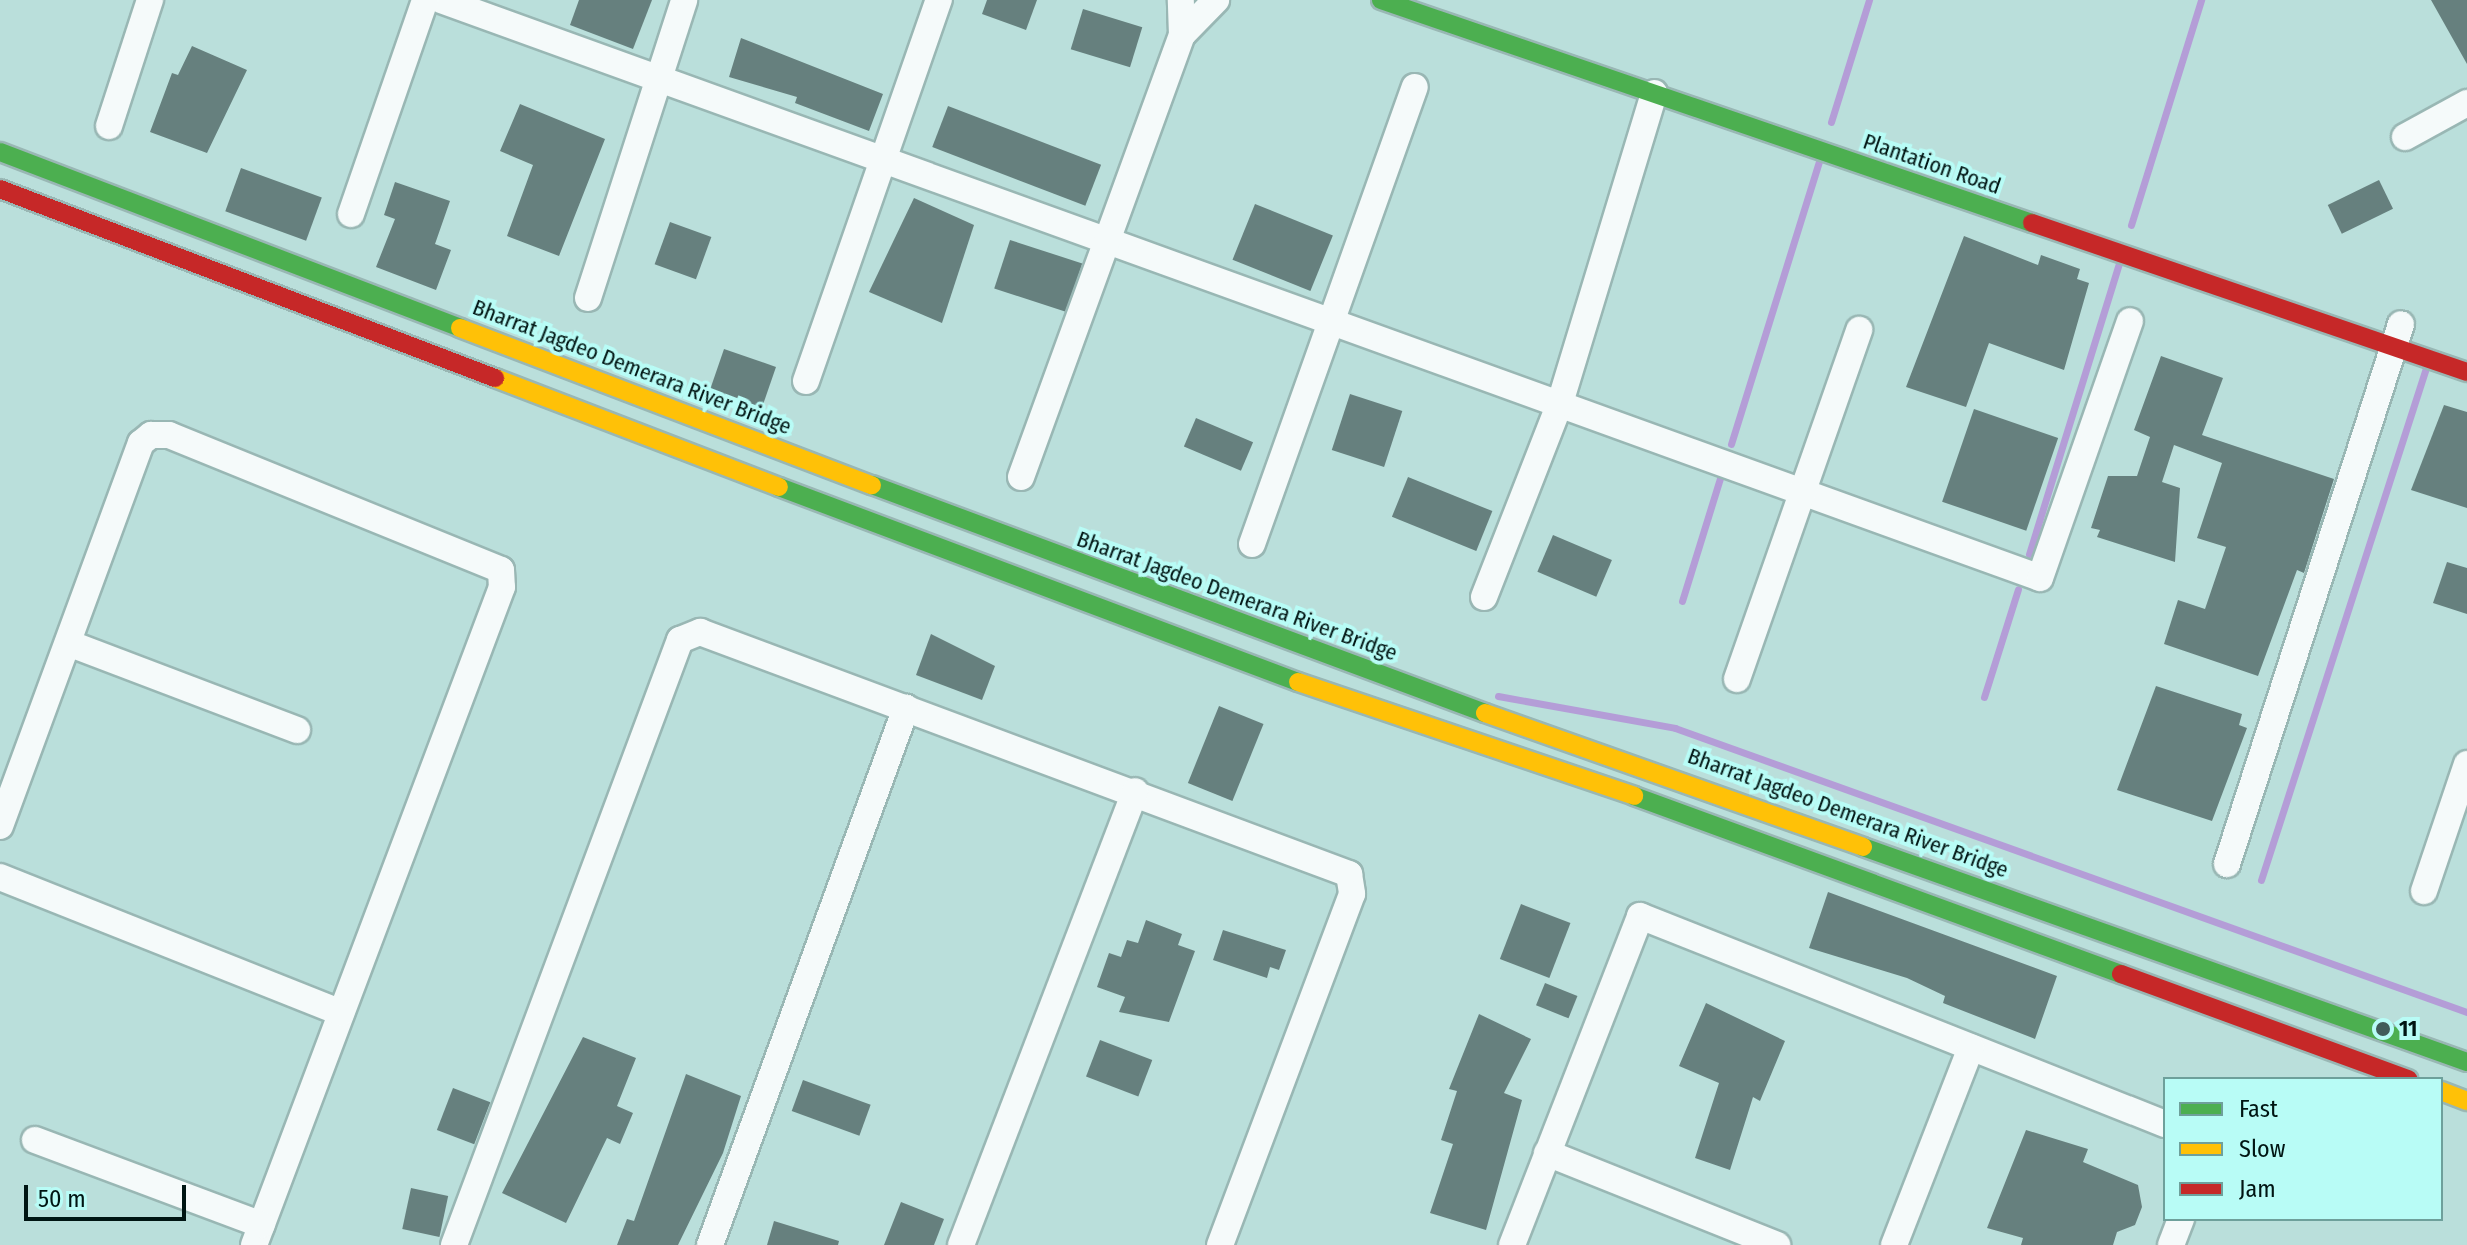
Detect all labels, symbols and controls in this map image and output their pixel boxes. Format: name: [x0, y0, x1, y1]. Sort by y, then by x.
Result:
street label: Plantation Road: [1860, 128, 2004, 200]
street label: Bharrat Jagdeo Demerara River Bridge: [469, 294, 795, 440]
street label: Bharrat Jagdeo Demerara River Bridge: [1073, 526, 1401, 666]
street label: Bharrat Jagdeo Demerara River Bridge: [1684, 743, 2012, 883]
place label: 11: [2399, 1016, 2417, 1042]
marker: 11: [2374, 1020, 2392, 1038]
legend: [2163, 1077, 2443, 1221]
text: Fast: [2239, 1095, 2278, 1123]
text: Slow: [2239, 1135, 2285, 1163]
scale bar: [28, 1169, 190, 1219]
text: Jam: [2239, 1175, 2276, 1203]
text: 50 m: [38, 1185, 86, 1213]

